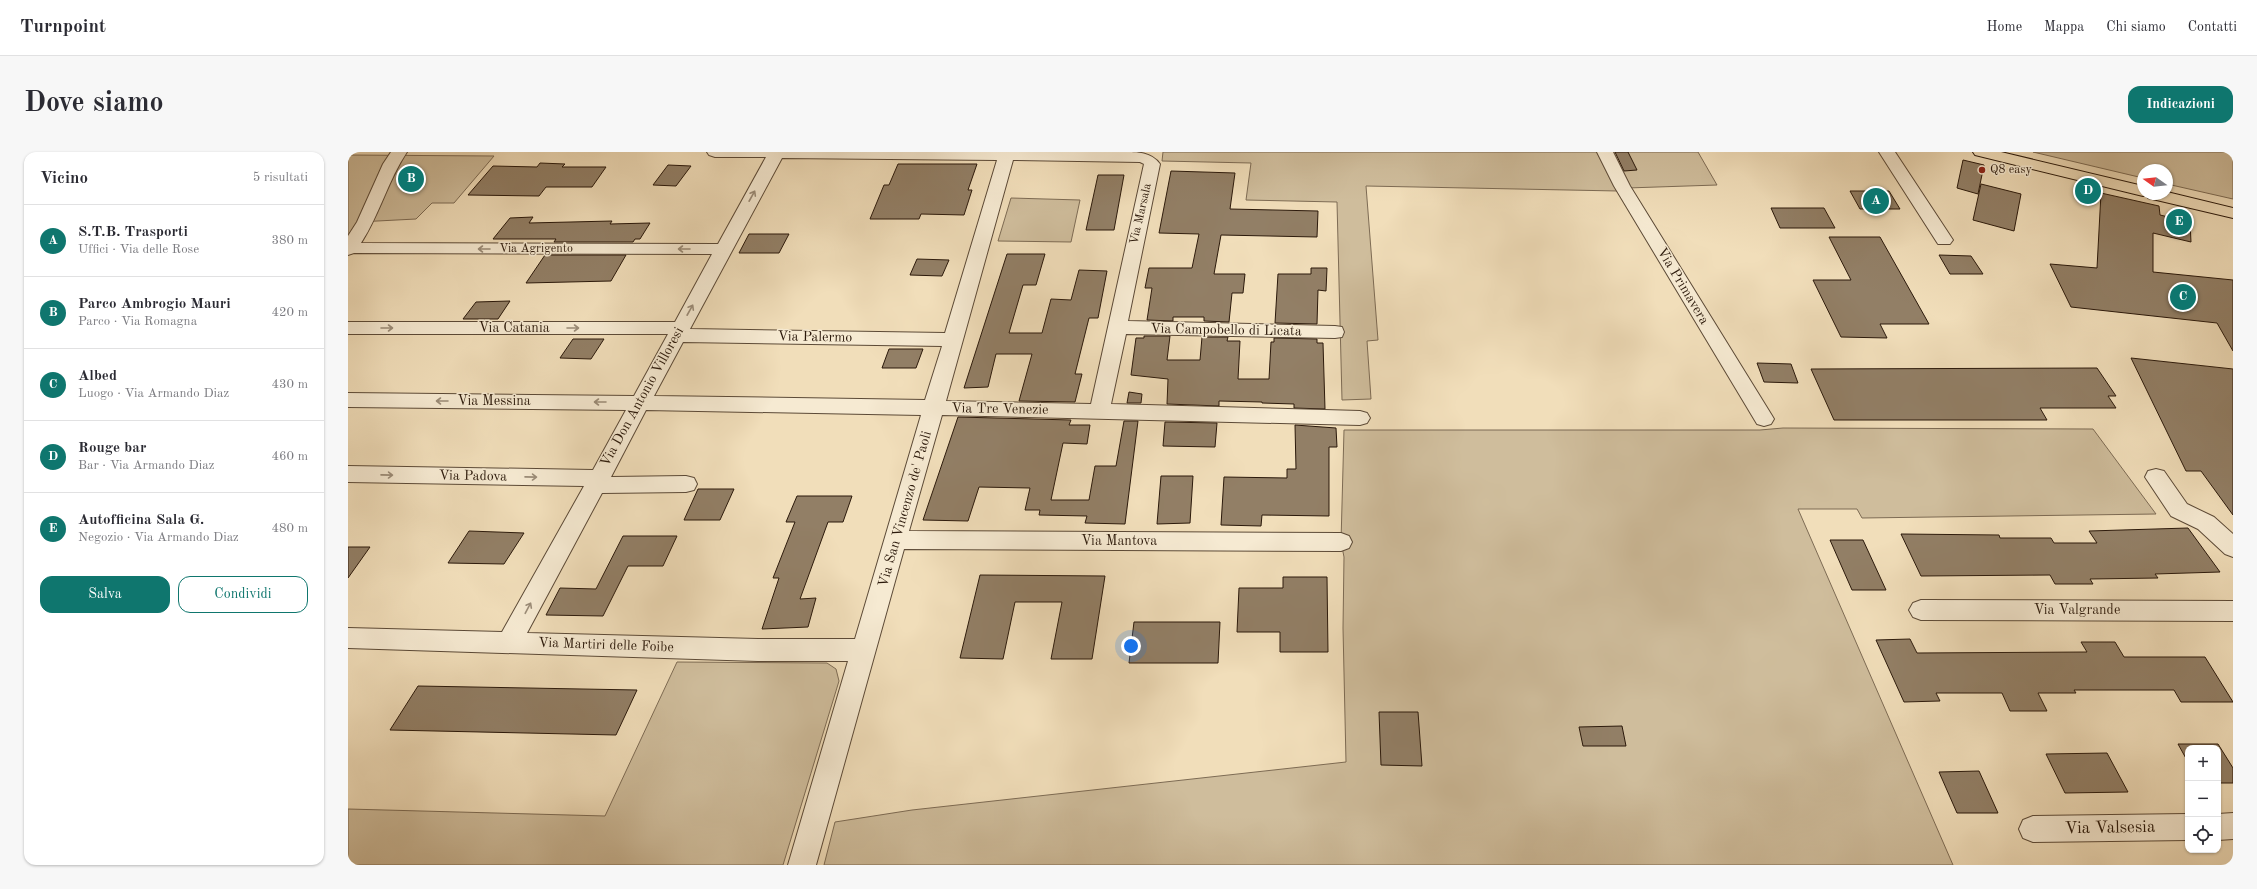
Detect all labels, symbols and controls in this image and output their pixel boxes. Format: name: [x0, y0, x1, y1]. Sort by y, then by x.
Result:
text: Turnpoint: [20, 18, 106, 37]
text: Home: [1987, 20, 2022, 34]
text: Mappa: [2044, 20, 2084, 34]
text: Chi siamo: [2106, 20, 2166, 34]
text: Contatti: [2188, 20, 2237, 34]
button: Indicazioni: [2128, 86, 2233, 123]
text: Dove siamo: [24, 90, 164, 118]
pin: B: [398, 164, 424, 194]
place label: Q8 easy: [1990, 164, 2032, 176]
north arrow: [2137, 164, 2173, 200]
marker: Q8 easy: [1977, 165, 1987, 175]
text: Vicino: [40, 170, 88, 187]
text: 5 risultati: [253, 171, 308, 184]
pin: D: [2075, 176, 2101, 206]
street label: Via Marsala: [1128, 182, 1154, 246]
pin: A: [1863, 186, 1889, 216]
one-way arrow: [749, 190, 757, 202]
pin: E: [2166, 207, 2192, 237]
text: S.T.B. Trasporti: [78, 225, 188, 240]
text: A: [48, 234, 58, 247]
text: 380 m: [271, 234, 308, 247]
text: Uffici · Via delle Rose: [78, 243, 199, 256]
street label: Via Agrigento: [499, 243, 573, 255]
one-way arrow: [478, 245, 491, 253]
one-way arrow: [678, 245, 691, 253]
street label: Via Primavera: [1655, 245, 1712, 327]
pin: C: [2170, 282, 2196, 312]
text: Parco Ambrogio Mauri: [78, 297, 231, 312]
one-way arrow: [687, 304, 694, 316]
text: B: [48, 306, 58, 319]
text: 420 m: [271, 306, 308, 319]
text: Parco · Via Romagna: [78, 315, 197, 328]
street label: Via Catania: [478, 321, 550, 335]
street label: Via Campobello di Licata: [1150, 322, 1302, 338]
one-way arrow: [380, 324, 393, 332]
one-way arrow: [566, 324, 579, 332]
street label: Via Don Antonio Villoresi: [598, 325, 686, 469]
street label: Via Palermo: [778, 329, 852, 345]
text: Albed: [78, 369, 117, 384]
text: C: [49, 378, 57, 391]
text: 430 m: [271, 378, 308, 391]
text: Luogo · Via Armando Diaz: [78, 387, 229, 400]
street label: Via Messina: [457, 394, 531, 408]
one-way arrow: [436, 397, 449, 405]
one-way arrow: [594, 398, 607, 406]
street label: Via Tre Venezie: [951, 401, 1049, 417]
street label: Via San Vincenzo de' Paoli: [876, 429, 934, 589]
text: Rouge bar: [78, 441, 146, 456]
text: D: [48, 450, 58, 463]
text: 460 m: [271, 450, 308, 463]
text: Bar · Via Armando Diaz: [78, 459, 214, 472]
street label: Via Padova: [439, 468, 507, 484]
one-way arrow: [380, 471, 393, 479]
one-way arrow: [524, 473, 537, 481]
text: Autofficina Sala G.: [78, 513, 204, 528]
text: E: [49, 522, 57, 535]
text: 480 m: [271, 522, 308, 535]
text: Negozio · Via Armando Diaz: [78, 531, 239, 544]
street label: Via Mantova: [1081, 534, 1157, 548]
button: Salva: [40, 576, 170, 613]
button: Condividi: [178, 576, 308, 613]
one-way arrow: [524, 603, 532, 615]
street label: Via Valgrande: [2034, 603, 2120, 617]
street label: Via Martiri delle Foibe: [538, 636, 674, 654]
your location: [1121, 636, 1141, 656]
map controls: [2185, 745, 2221, 853]
button: +: [2185, 745, 2221, 781]
button: −: [2185, 781, 2221, 817]
button: locate: [2185, 817, 2221, 853]
street label: Via Valsesia: [2065, 819, 2156, 837]

